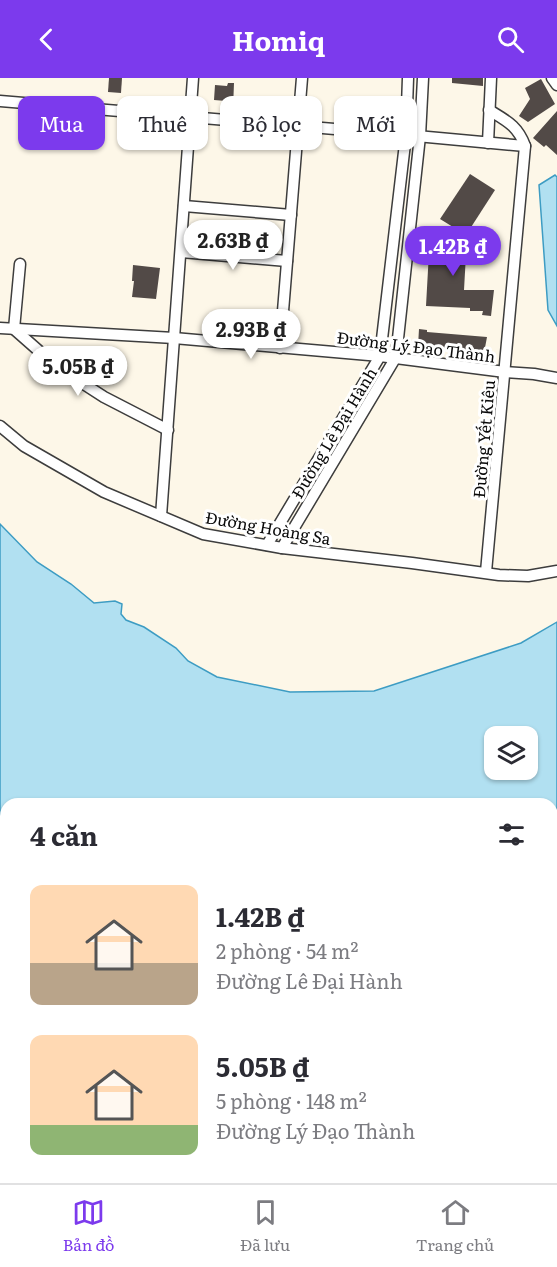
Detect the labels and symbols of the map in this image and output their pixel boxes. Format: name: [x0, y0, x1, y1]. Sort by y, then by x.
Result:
pin: 2.63B ₫: [178, 220, 288, 271]
pin: 1.42B ₫: [398, 226, 508, 277]
pin: 2.93B ₫: [196, 309, 306, 360]
street label: Đường Lý Đạo Thành: [336, 324, 497, 368]
pin: 5.05B ₫: [23, 346, 133, 397]
street label: Đường Lê Đại Hành: [284, 362, 382, 503]
street label: Đường Yết Kiêu: [466, 379, 500, 499]
street label: Đường Hoàng Sa: [204, 504, 333, 550]

